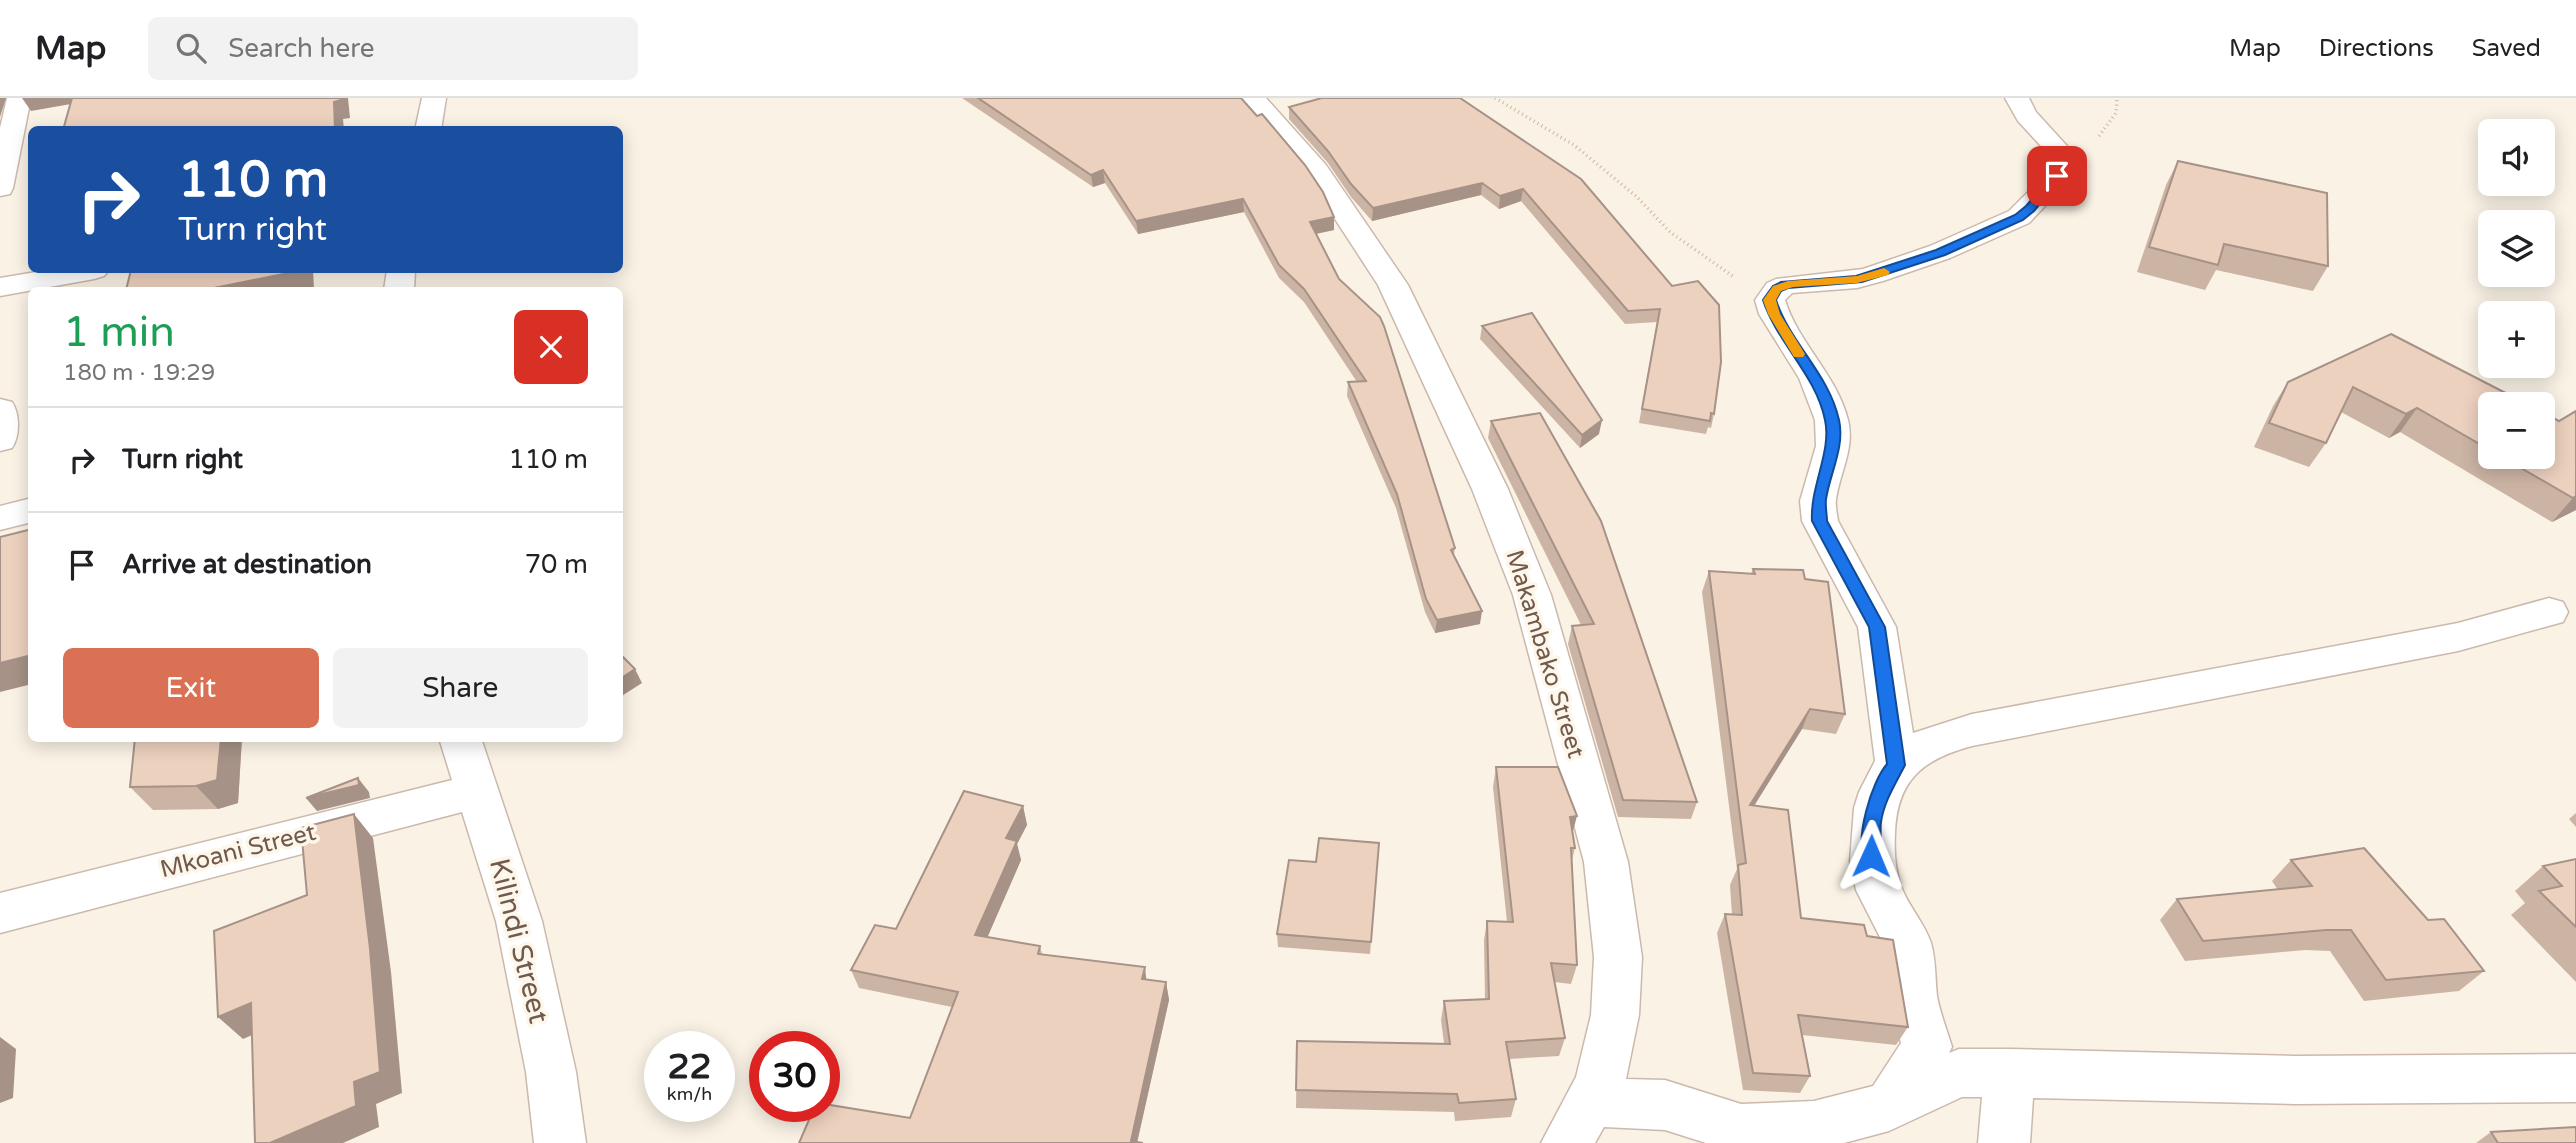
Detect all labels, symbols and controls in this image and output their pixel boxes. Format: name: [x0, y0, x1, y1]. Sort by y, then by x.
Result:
search box: [148, 17, 638, 80]
text: Map: [35, 29, 106, 68]
icon: search: [172, 29, 210, 67]
text: Search here: [228, 33, 374, 64]
text: Map: [2229, 34, 2281, 63]
text: Directions: [2319, 34, 2434, 63]
text: Saved: [2472, 34, 2541, 63]
map controls: [2478, 119, 2555, 469]
button: sound: [2478, 119, 2555, 196]
pin: [2027, 146, 2087, 206]
text: 110 m: [178, 151, 328, 210]
icon: right: [63, 154, 154, 245]
icon: arrive: [2038, 157, 2076, 195]
button: layers: [2478, 210, 2555, 287]
text: Turn right: [178, 211, 327, 249]
button: +: [2478, 301, 2555, 378]
text: 1 min: [63, 307, 175, 358]
button: close: [514, 310, 588, 384]
text: 180 m · 19:29: [63, 359, 215, 387]
button: −: [2478, 392, 2555, 469]
icon: right: [63, 441, 101, 479]
text: Turn right: [122, 444, 243, 475]
text: 110 m: [508, 444, 588, 475]
icon: arrive: [63, 546, 101, 584]
street label: Makambako Street: [1500, 547, 1590, 761]
text: Arrive at destination: [122, 549, 372, 580]
text: 70 m: [525, 549, 588, 580]
button: Exit: [63, 648, 319, 728]
button: Share: [333, 648, 588, 728]
street label: Mkoani Street: [157, 818, 319, 884]
position arrow: [1834, 819, 1908, 893]
street label: Kilindi Street: [482, 855, 556, 1027]
speed limit sign: 30: [749, 1031, 840, 1122]
text: 22: [668, 1046, 711, 1088]
text: km/h: [667, 1083, 712, 1105]

